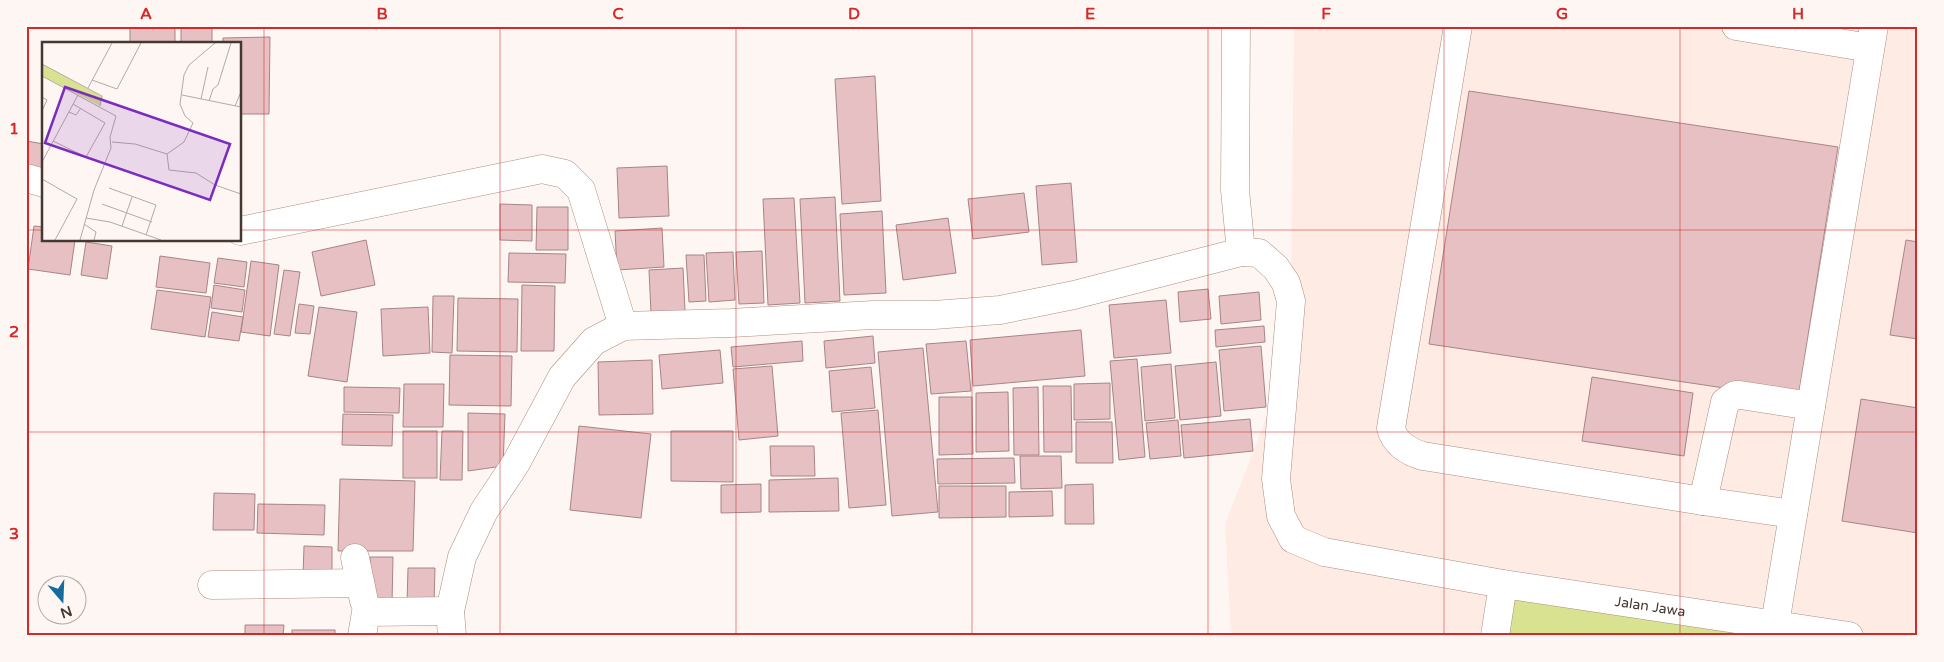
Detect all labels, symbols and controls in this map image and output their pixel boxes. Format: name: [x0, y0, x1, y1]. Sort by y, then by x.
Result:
text: A: [140, 4, 152, 24]
text: B: [376, 4, 388, 24]
text: C: [612, 4, 624, 24]
text: D: [848, 4, 860, 24]
text: E: [1085, 4, 1095, 24]
text: F: [1321, 4, 1331, 24]
text: G: [1556, 4, 1568, 24]
text: H: [1792, 4, 1804, 24]
inset map: [42, 42, 241, 241]
text: 1: [9, 119, 19, 139]
text: 2: [9, 322, 19, 342]
text: 3: [9, 524, 19, 544]
north arrow: [38, 574, 88, 624]
street label: Jalan Jawa: [1614, 592, 1687, 620]
text: N: [58, 602, 74, 622]

